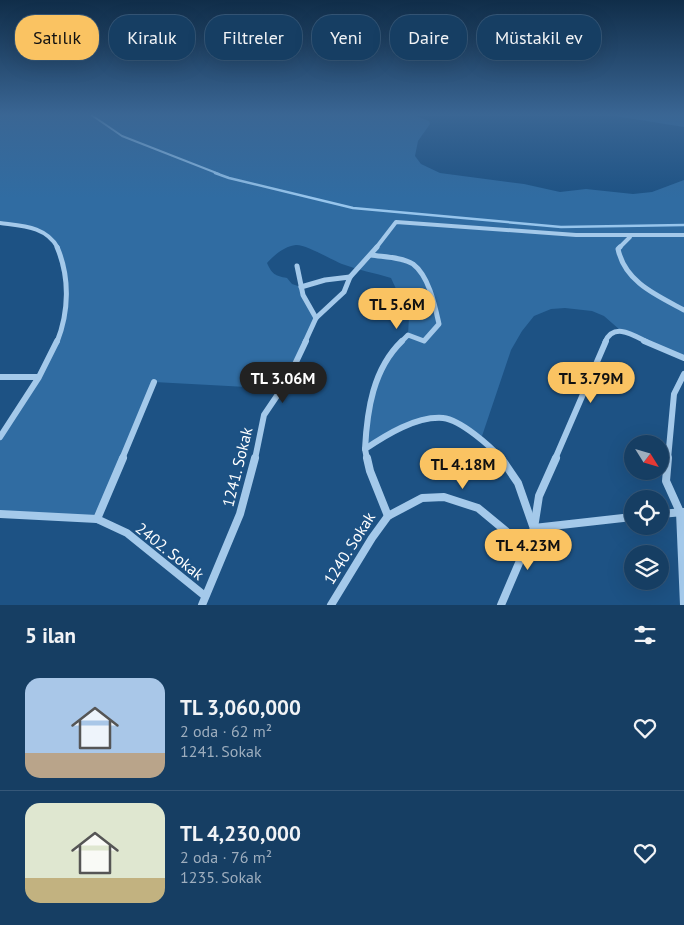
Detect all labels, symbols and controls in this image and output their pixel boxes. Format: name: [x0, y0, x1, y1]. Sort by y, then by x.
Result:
chip: Satılık: [15, 15, 99, 60]
chip: Kiralık: [109, 15, 195, 60]
chip: Filtreler: [205, 15, 302, 60]
chip: Yeni: [312, 15, 380, 60]
chip: Daire: [390, 15, 467, 60]
chip: Müstakil ev: [477, 15, 601, 60]
pin: TL 5.6M: [351, 288, 443, 330]
text: TL 5.6M: [369, 294, 425, 314]
pin: TL 3.06M: [231, 362, 335, 404]
pin: TL 3.79M: [539, 362, 643, 404]
text: TL 3.06M: [251, 368, 315, 388]
text: TL 3.79M: [559, 368, 623, 388]
street label: 1241. Sokak: [217, 425, 257, 509]
north arrow: [624, 435, 669, 480]
map controls: [624, 435, 669, 590]
pin: TL 4.18M: [411, 448, 515, 490]
text: TL 4.18M: [431, 454, 495, 474]
button: locate: [624, 490, 669, 535]
street label: 1240. Sokak: [319, 508, 379, 588]
street label: 2402. Sokak: [132, 518, 209, 584]
pin: TL 4.23M: [476, 528, 580, 571]
text: TL 4.23M: [496, 535, 560, 555]
button: layers: [624, 545, 669, 590]
icon: filters: [631, 621, 659, 649]
text: 5 ilan: [25, 622, 76, 649]
text: TL 3,060,000: [180, 694, 301, 721]
icon: home: [65, 698, 125, 758]
icon: heart: [631, 714, 659, 742]
text: 2 oda · 62 m²: [180, 721, 272, 741]
text: 1241. Sokak: [180, 741, 262, 761]
text: TL 4,230,000: [180, 820, 301, 847]
icon: home: [65, 823, 125, 883]
icon: heart: [631, 839, 659, 867]
text: 2 oda · 76 m²: [180, 847, 272, 867]
text: 1235. Sokak: [180, 867, 262, 887]

